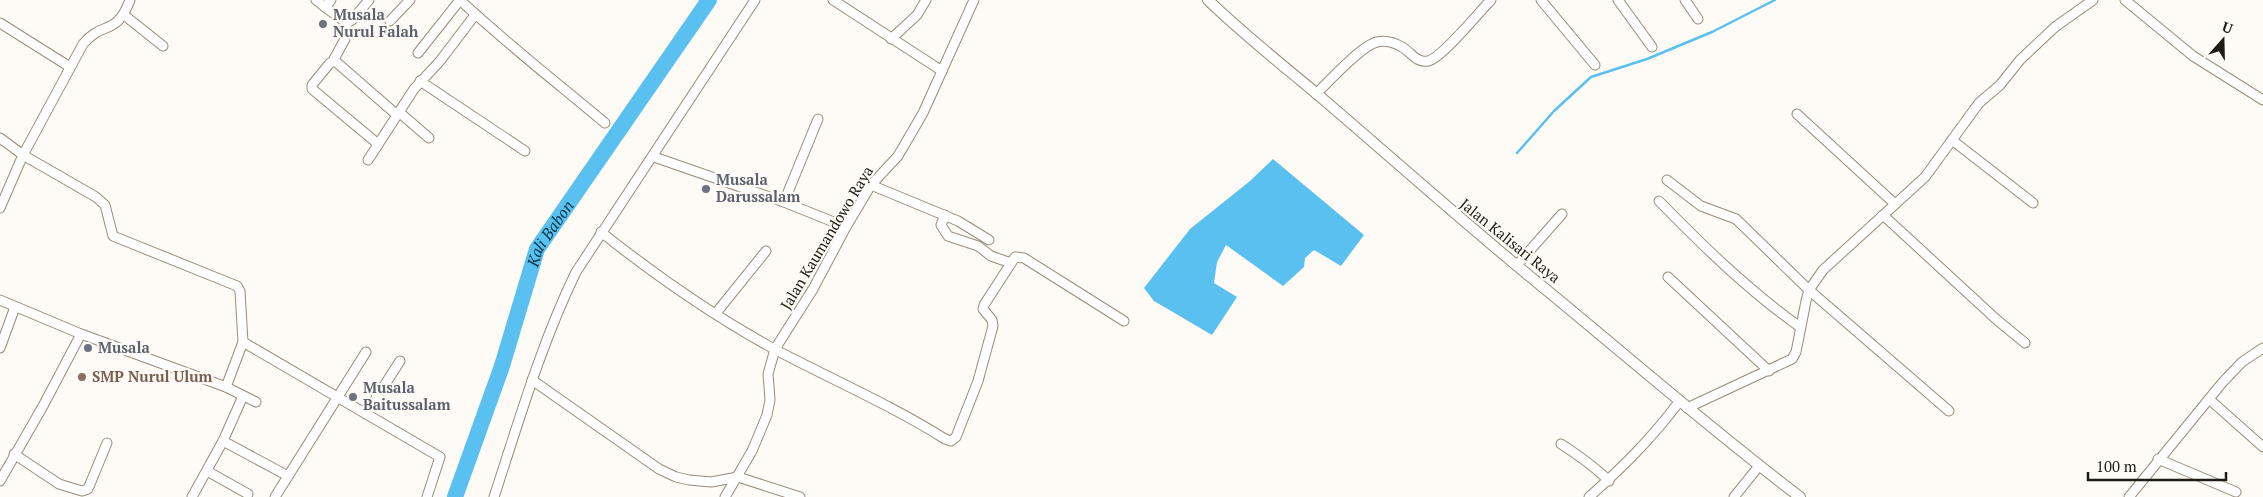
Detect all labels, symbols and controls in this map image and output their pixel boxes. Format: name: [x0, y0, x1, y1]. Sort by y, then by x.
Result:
place label: Musala Nurul Falah: [333, 4, 419, 41]
north arrow: [2198, 15, 2248, 65]
text: U: [2220, 17, 2236, 38]
marker: Musala Nurul Falah: [317, 18, 329, 30]
street label: Jalan Kaumandowo Raya: [775, 162, 877, 313]
place label: Musala Darussalam: [716, 169, 800, 206]
marker: Musala Darussalam: [700, 183, 712, 195]
street label: Jalan Kalisari Raya: [1456, 193, 1565, 287]
water label: Kali Babon: [521, 196, 579, 270]
place label: Musala: [98, 337, 150, 357]
marker: Musala: [82, 342, 94, 354]
place label: SMP Nurul Ulum: [92, 366, 213, 386]
marker: SMP Nurul Ulum: [76, 371, 88, 383]
place label: Musala Baitussalam: [363, 377, 451, 414]
marker: Musala Baitussalam: [347, 391, 359, 403]
scale bar: [2088, 450, 2226, 482]
text: 100 m: [2096, 456, 2137, 476]

